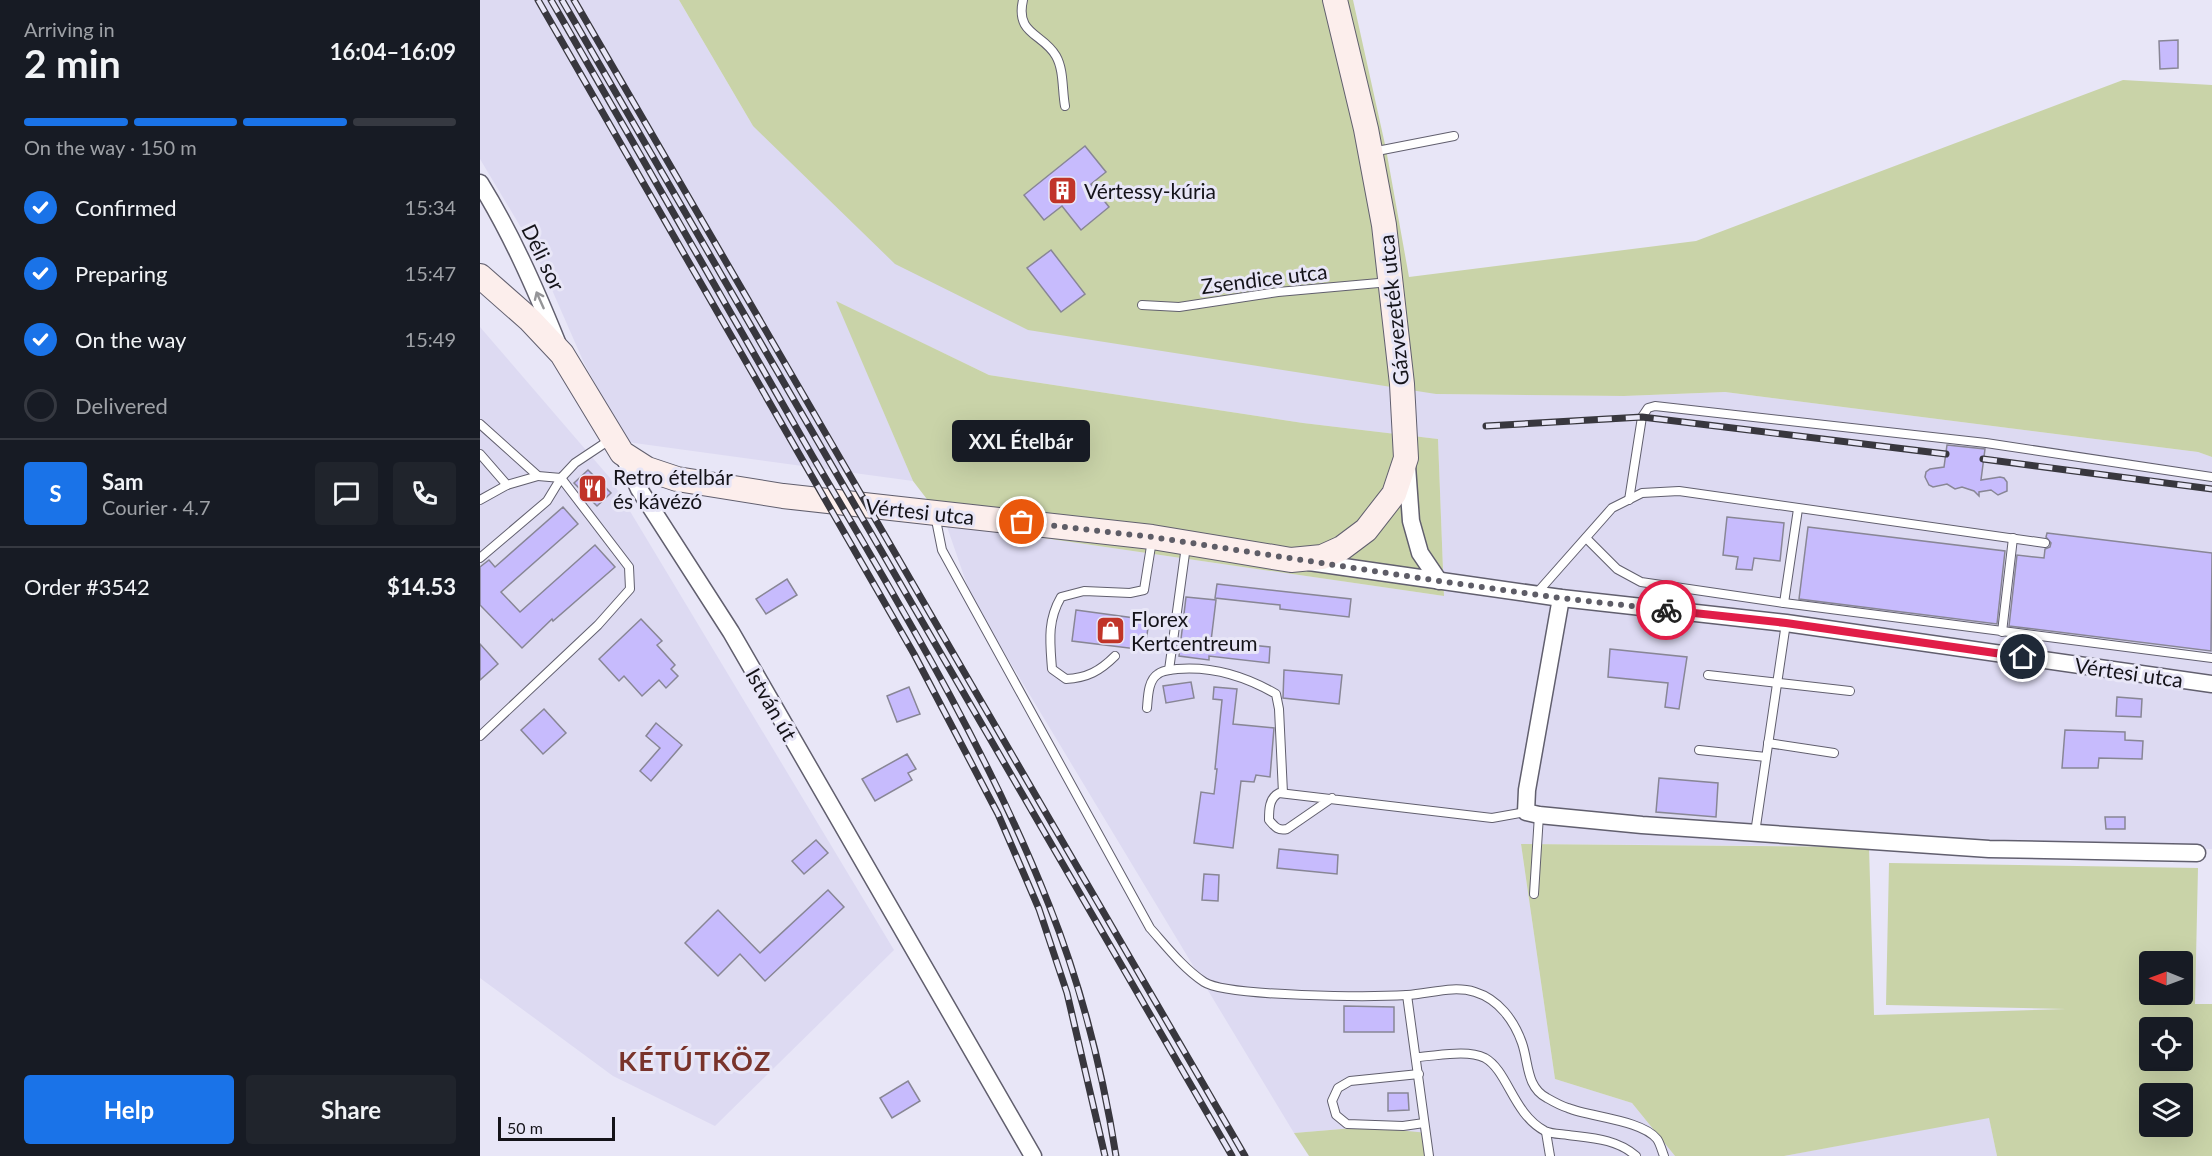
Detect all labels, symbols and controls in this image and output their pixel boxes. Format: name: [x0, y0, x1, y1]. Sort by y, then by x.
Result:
text: Arriving in: [24, 17, 115, 41]
text: 16:04–16:09: [330, 38, 456, 65]
text: 2 min: [24, 40, 121, 86]
text: On the way · 150 m: [24, 135, 197, 159]
building icon: Vértessy-kúria: [1047, 174, 1079, 206]
place label: Vértessy-kúria: [1084, 178, 1216, 203]
icon: check: [24, 191, 57, 224]
text: Confirmed: [75, 194, 177, 221]
text: 15:34: [405, 195, 456, 219]
street label: Déli sor: [517, 220, 571, 295]
street label: Gázvezeték utca: [1373, 233, 1413, 387]
icon: check: [24, 257, 57, 290]
street label: Zsendice utca: [1199, 258, 1329, 298]
text: Preparing: [75, 260, 167, 287]
text: 15:47: [405, 261, 456, 285]
one-way arrow: [533, 291, 545, 309]
icon: check: [24, 323, 57, 356]
text: On the way: [75, 326, 186, 353]
text: 15:49: [405, 327, 456, 351]
text: Delivered: [75, 392, 168, 419]
callout: XXL Ételbár: [953, 420, 1091, 462]
text: XXL Ételbár: [969, 429, 1073, 453]
button: chat: [315, 462, 378, 525]
button: phone: [393, 462, 456, 525]
place label: Retro ételbár és kávézó: [613, 464, 733, 513]
text: Sam: [102, 468, 144, 495]
restaurant icon: Retro ételbár és kávézó: [576, 472, 608, 504]
text: S: [49, 480, 62, 507]
street label: Vértesi utca: [864, 493, 976, 529]
text: Courier · 4.7: [102, 495, 211, 519]
pin: [996, 496, 1047, 547]
icon: bag: [1005, 505, 1038, 538]
text: Order #3542: [24, 573, 150, 600]
text: $14.53: [387, 573, 456, 600]
courier: [1636, 580, 1696, 640]
icon: bike: [1650, 594, 1683, 627]
place label: Florex Kertcentreum: [1131, 606, 1258, 655]
shop icon: Florex Kertcentreum: [1094, 614, 1126, 646]
pin: [1997, 631, 2048, 682]
icon: home: [2006, 640, 2039, 673]
street label: Vértesi utca: [2073, 652, 2185, 692]
street label: István út: [741, 663, 803, 745]
north arrow: [2139, 951, 2193, 1005]
map controls: [2139, 951, 2193, 1137]
button: locate: [2139, 1017, 2193, 1071]
district label: KÉTÚTKÖZ: [618, 1044, 772, 1077]
button: Help: [24, 1075, 234, 1144]
button: Share: [246, 1075, 456, 1144]
button: layers: [2139, 1083, 2193, 1137]
scale bar: [498, 1114, 615, 1142]
text: 50 m: [507, 1118, 543, 1137]

